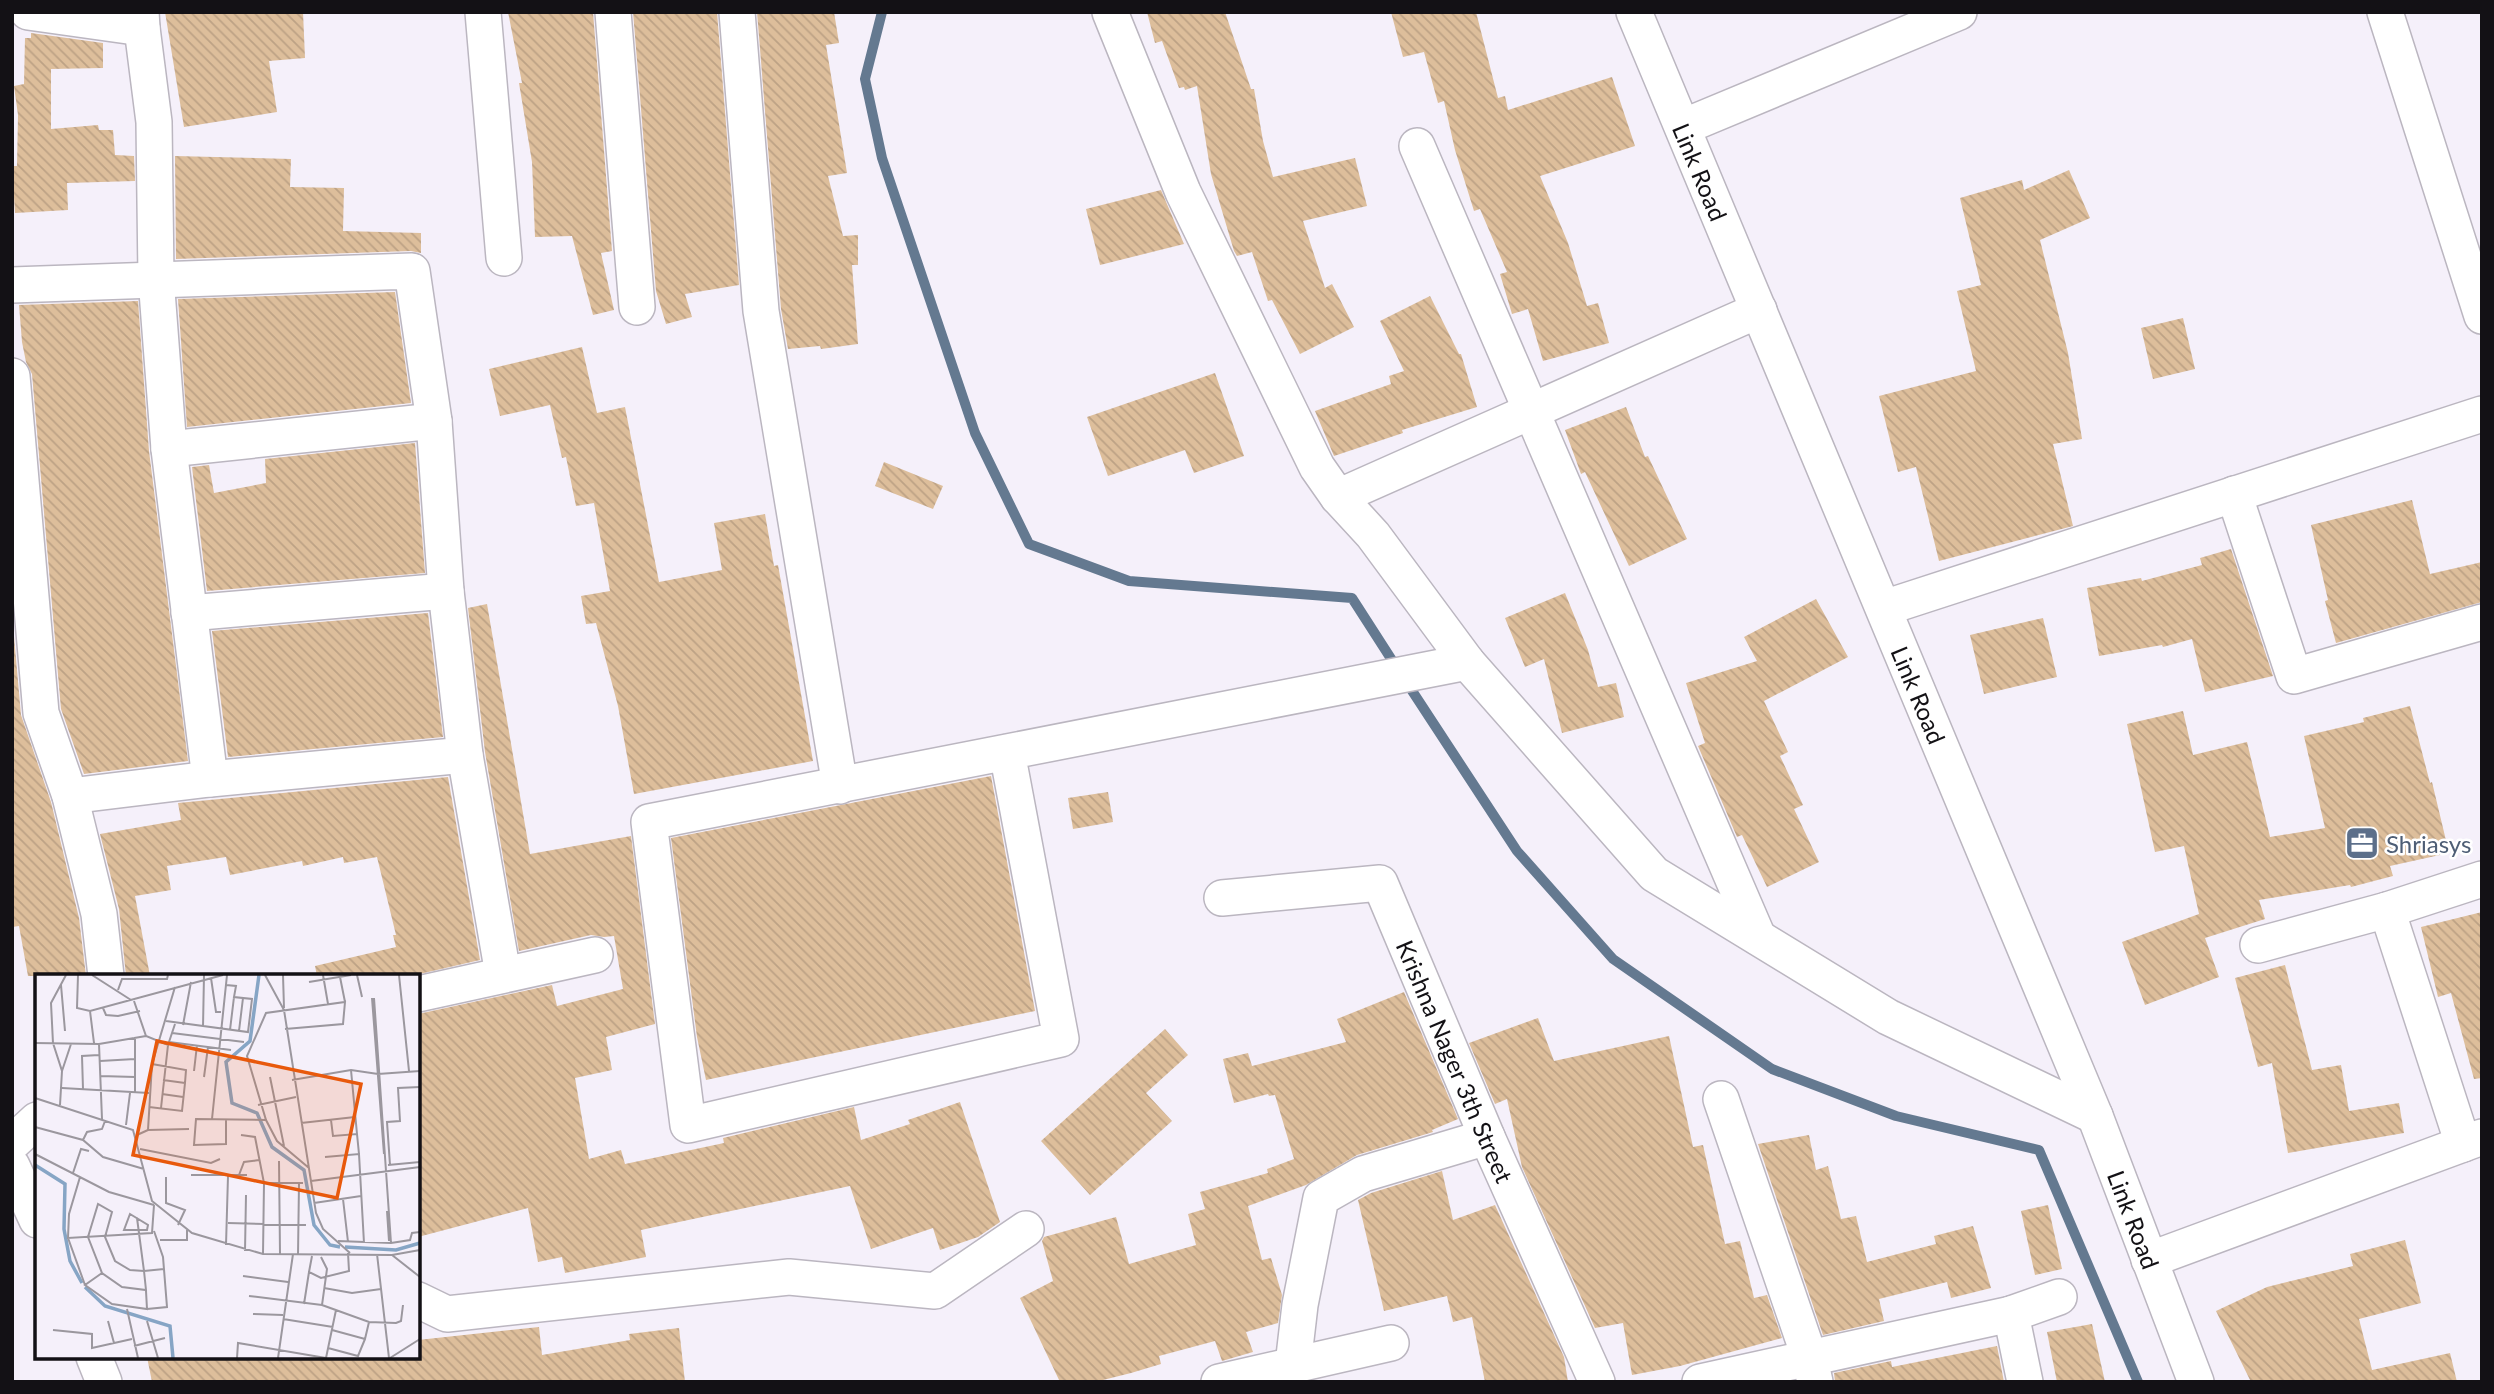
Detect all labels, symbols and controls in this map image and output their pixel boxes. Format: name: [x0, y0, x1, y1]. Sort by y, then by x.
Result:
street label: Link Road: [1667, 118, 1734, 225]
street label: Link Road: [1886, 642, 1952, 748]
office icon: Shriasys: [2343, 824, 2381, 862]
place label: Shriasys: [2386, 829, 2471, 858]
street label: Krishna Nager 3th Street: [1391, 936, 1520, 1187]
inset map: [35, 974, 420, 1359]
street label: Link Road: [2102, 1166, 2166, 1273]

